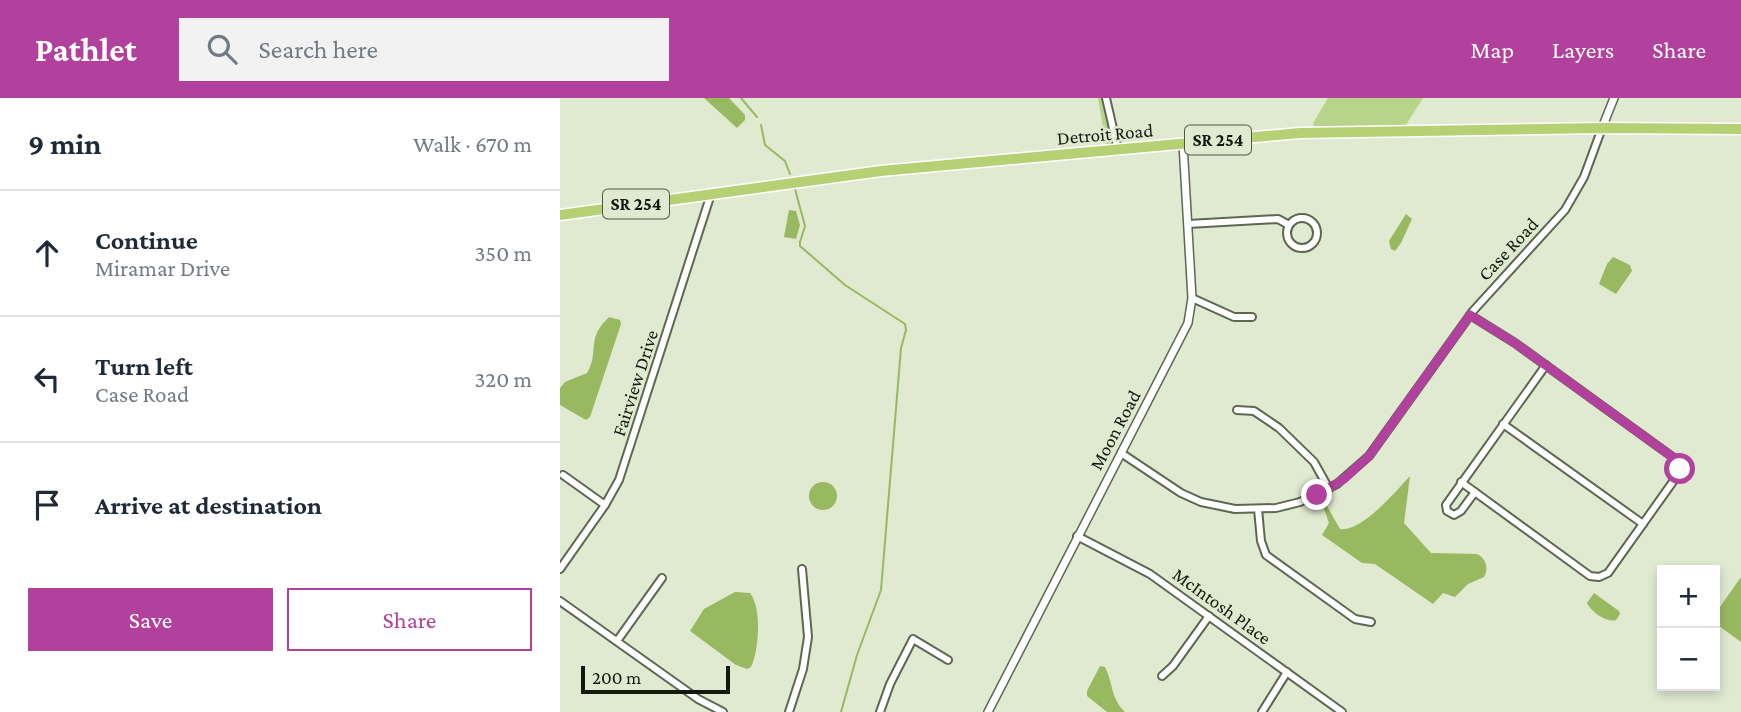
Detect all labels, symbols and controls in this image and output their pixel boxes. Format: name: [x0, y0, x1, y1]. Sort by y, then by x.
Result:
search box: [179, 18, 669, 81]
icon: search: [203, 30, 241, 68]
text: Pathlet: [35, 31, 137, 68]
text: Search here: [259, 35, 378, 64]
text: Map: [1470, 36, 1514, 63]
text: Layers: [1552, 36, 1614, 63]
text: Share: [1652, 36, 1706, 63]
street label: Detroit Road: [1056, 119, 1154, 149]
road number: SR 254: [1185, 126, 1251, 154]
text: 9 min: [28, 127, 101, 160]
text: Walk · 670 m: [413, 131, 532, 157]
road number: SR 254: [603, 190, 669, 218]
street label: Case Road: [1474, 213, 1542, 285]
text: Continue: [95, 226, 198, 255]
icon: ahead: [28, 234, 66, 272]
text: 350 m: [474, 240, 532, 266]
text: Miramar Drive: [95, 255, 230, 281]
street label: Fairview Drive: [608, 327, 662, 439]
text: Turn left: [95, 352, 193, 381]
icon: left: [28, 360, 66, 398]
text: 320 m: [474, 366, 532, 392]
text: Case Road: [95, 381, 189, 407]
street label: Moon Road: [1085, 387, 1145, 473]
route start: [1664, 453, 1695, 484]
route end: [1301, 479, 1332, 510]
icon: arrive: [28, 486, 66, 524]
text: Arrive at destination: [95, 491, 322, 520]
street label: McIntosh Place: [1169, 563, 1275, 649]
map controls: [1657, 565, 1720, 691]
button: +: [1657, 565, 1720, 628]
button: Save: [28, 588, 273, 651]
button: Share: [287, 588, 532, 651]
button: −: [1657, 628, 1720, 691]
scale bar: [581, 663, 730, 695]
text: 200 m: [592, 667, 641, 688]

